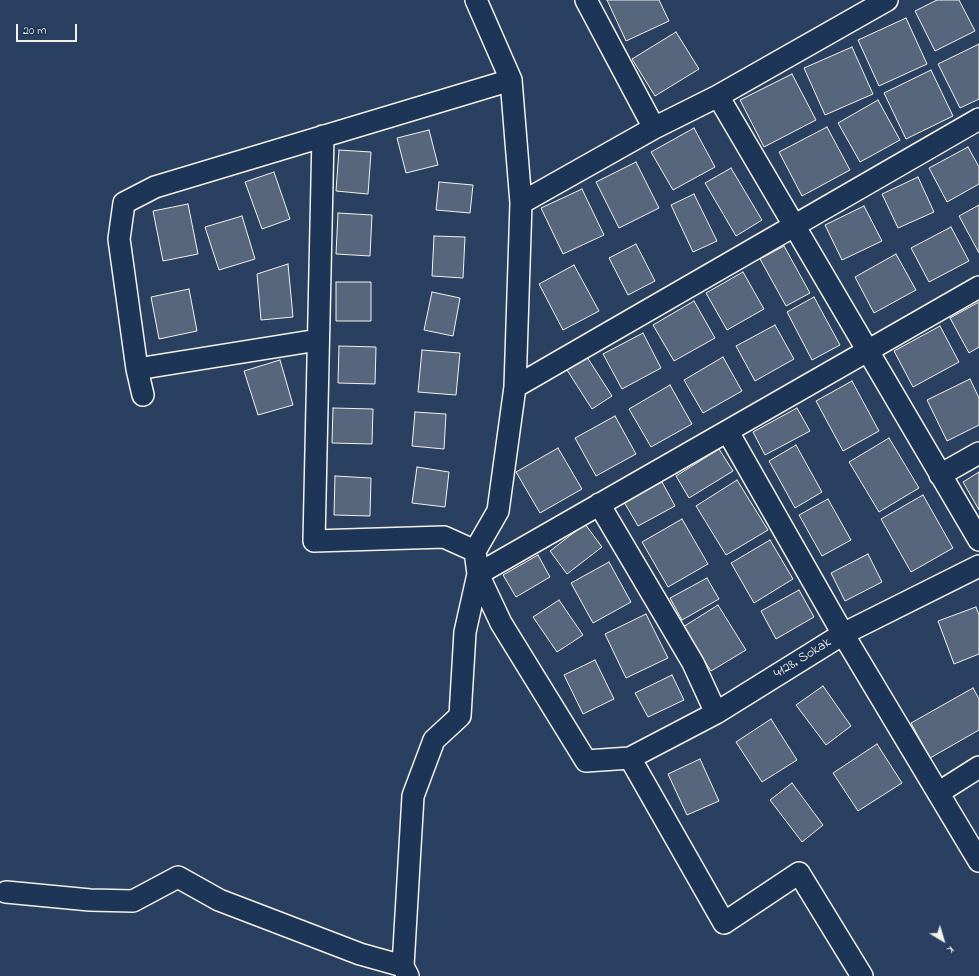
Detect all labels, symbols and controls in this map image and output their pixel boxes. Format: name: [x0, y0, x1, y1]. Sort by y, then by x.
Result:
scale bar: [18, 16, 79, 42]
text: 20 m: [23, 22, 46, 40]
street label: 4128. Sokak: [771, 635, 835, 683]
north arrow: [923, 920, 963, 960]
text: K: [943, 942, 957, 957]

